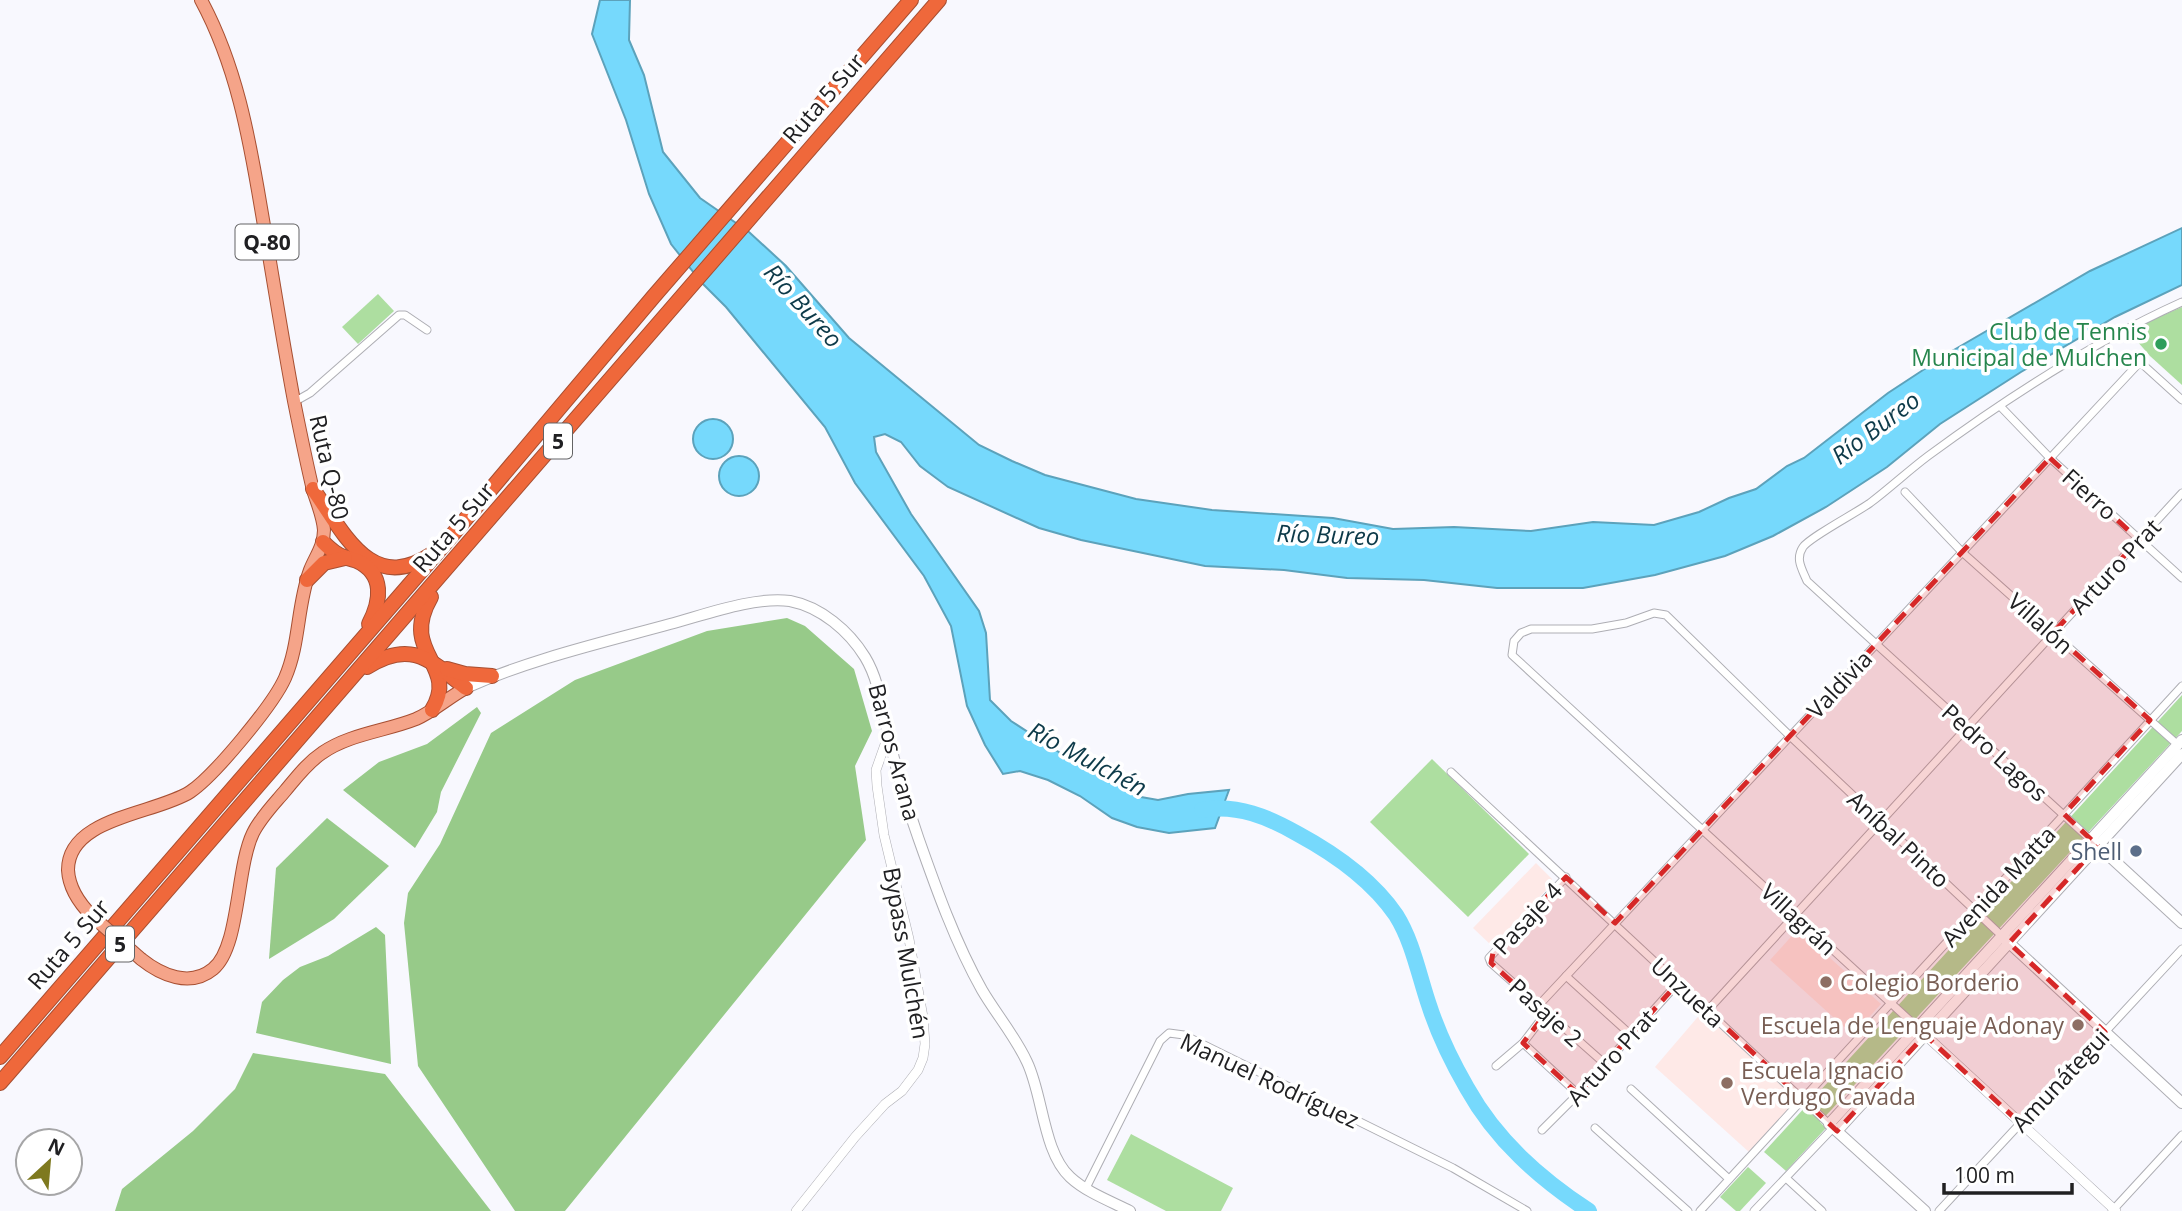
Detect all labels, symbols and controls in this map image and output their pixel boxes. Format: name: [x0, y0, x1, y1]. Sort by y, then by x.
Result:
street label: Ruta 5 Sur: [775, 45, 872, 150]
road number: Q-80: [236, 224, 298, 260]
water label: Río Bureo: [757, 256, 851, 354]
place label: Club de Tennis Municipal de Mulchen: [1911, 315, 2147, 373]
marker: Club de Tennis Municipal de Mulchen: [2153, 336, 2169, 352]
water label: Río Bureo: [1824, 383, 1926, 471]
street label: Ruta Q-80: [302, 411, 358, 523]
road number: 5: [544, 424, 572, 458]
street label: Fierro: [2056, 461, 2124, 527]
street label: Ruta 5 Sur: [405, 474, 502, 579]
street label: Arturo Prat: [2062, 511, 2168, 621]
water label: Río Bureo: [1276, 516, 1380, 552]
street label: Villalón: [2001, 585, 2081, 661]
street label: Valdivia: [1799, 643, 1879, 725]
street label: Barros Arana: [861, 680, 929, 824]
street label: Pedro Lagos: [1935, 696, 2055, 808]
water label: Río Mulchén: [1023, 713, 1153, 803]
street label: Aníbal Pinto: [1841, 783, 1957, 895]
street label: Avenida Matta: [1934, 819, 2062, 953]
place label: Shell: [2071, 835, 2122, 867]
marker: Shell: [2128, 843, 2144, 859]
street label: Bypass Mulchén: [876, 865, 938, 1041]
street label: Pasaje 4: [1485, 875, 1569, 961]
street label: Villagrán: [1754, 876, 1844, 962]
street label: Ruta 5 Sur: [20, 891, 117, 996]
road number: 5: [106, 926, 134, 962]
street label: Unzueta: [1644, 950, 1732, 1034]
place label: Colegio Borderio: [1840, 966, 2019, 998]
street label: Pasaje 2: [1503, 971, 1589, 1053]
marker: Colegio Borderio: [1818, 974, 1834, 990]
street label: Arturo Prat: [1559, 1002, 1663, 1112]
place label: Escuela de Lenguaje Adonay: [1761, 1009, 2064, 1041]
marker: Escuela de Lenguaje Adonay: [2070, 1017, 2086, 1033]
street label: Amunátegui: [2004, 1021, 2116, 1139]
street label: Manuel Rodríguez: [1175, 1025, 1365, 1135]
place label: Escuela Ignacio Verdugo Cavada: [1741, 1054, 1916, 1112]
marker: Escuela Ignacio Verdugo Cavada: [1719, 1075, 1735, 1091]
north arrow: [14, 1127, 84, 1197]
text: N: [44, 1132, 69, 1162]
scale bar: [1944, 1152, 2072, 1196]
text: 100 m: [1954, 1161, 2015, 1189]

